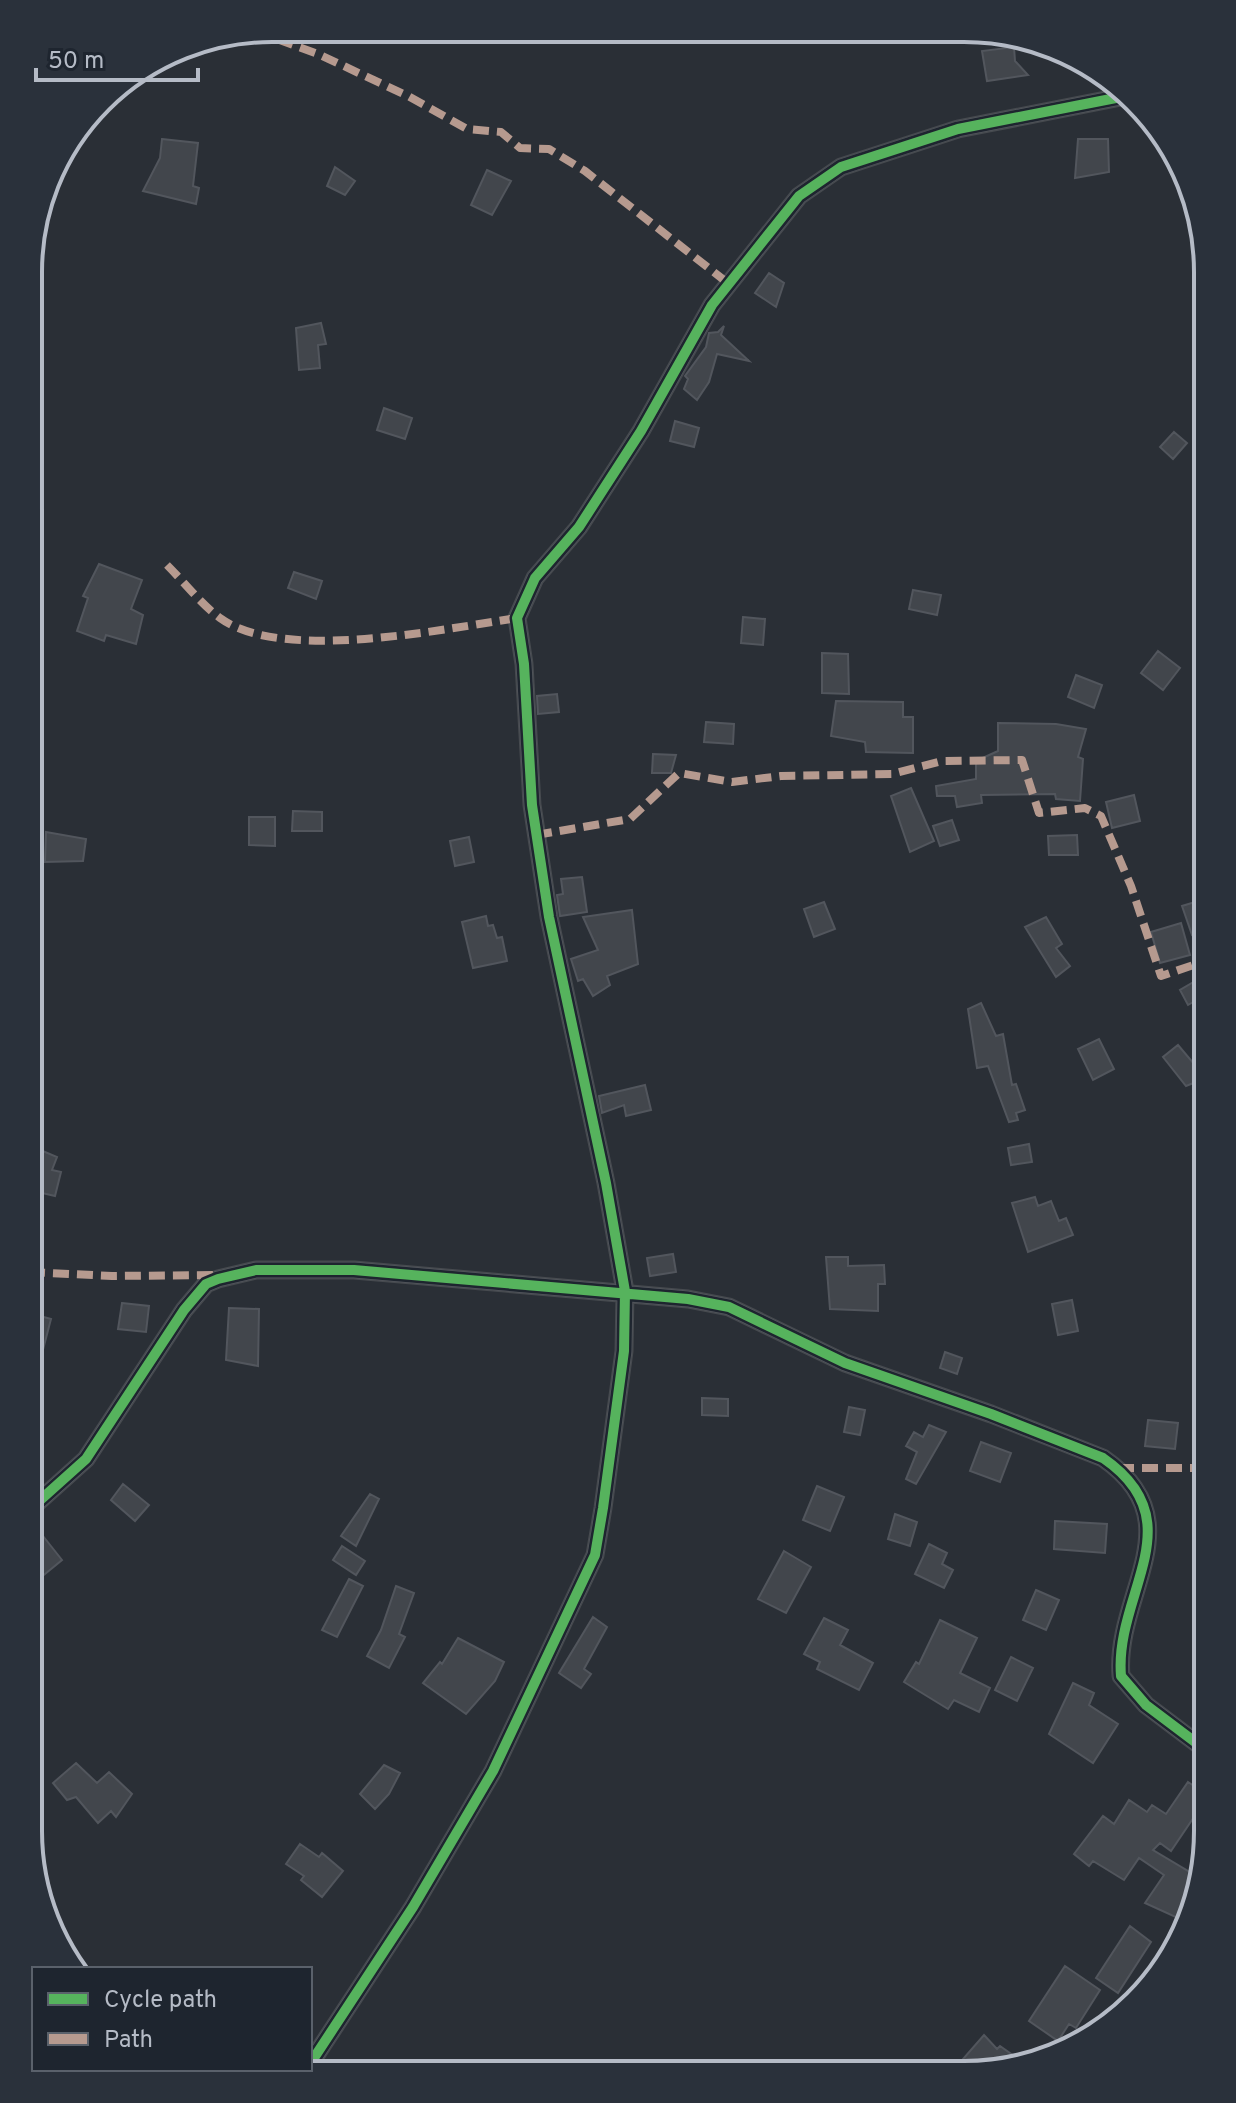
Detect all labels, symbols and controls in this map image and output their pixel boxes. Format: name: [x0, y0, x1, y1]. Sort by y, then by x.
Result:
scale bar: [36, 32, 198, 82]
text: 50 m: [48, 47, 104, 77]
legend: [32, 1967, 312, 2071]
text: Cycle path: [104, 1986, 217, 2016]
text: Path: [104, 2026, 153, 2056]

